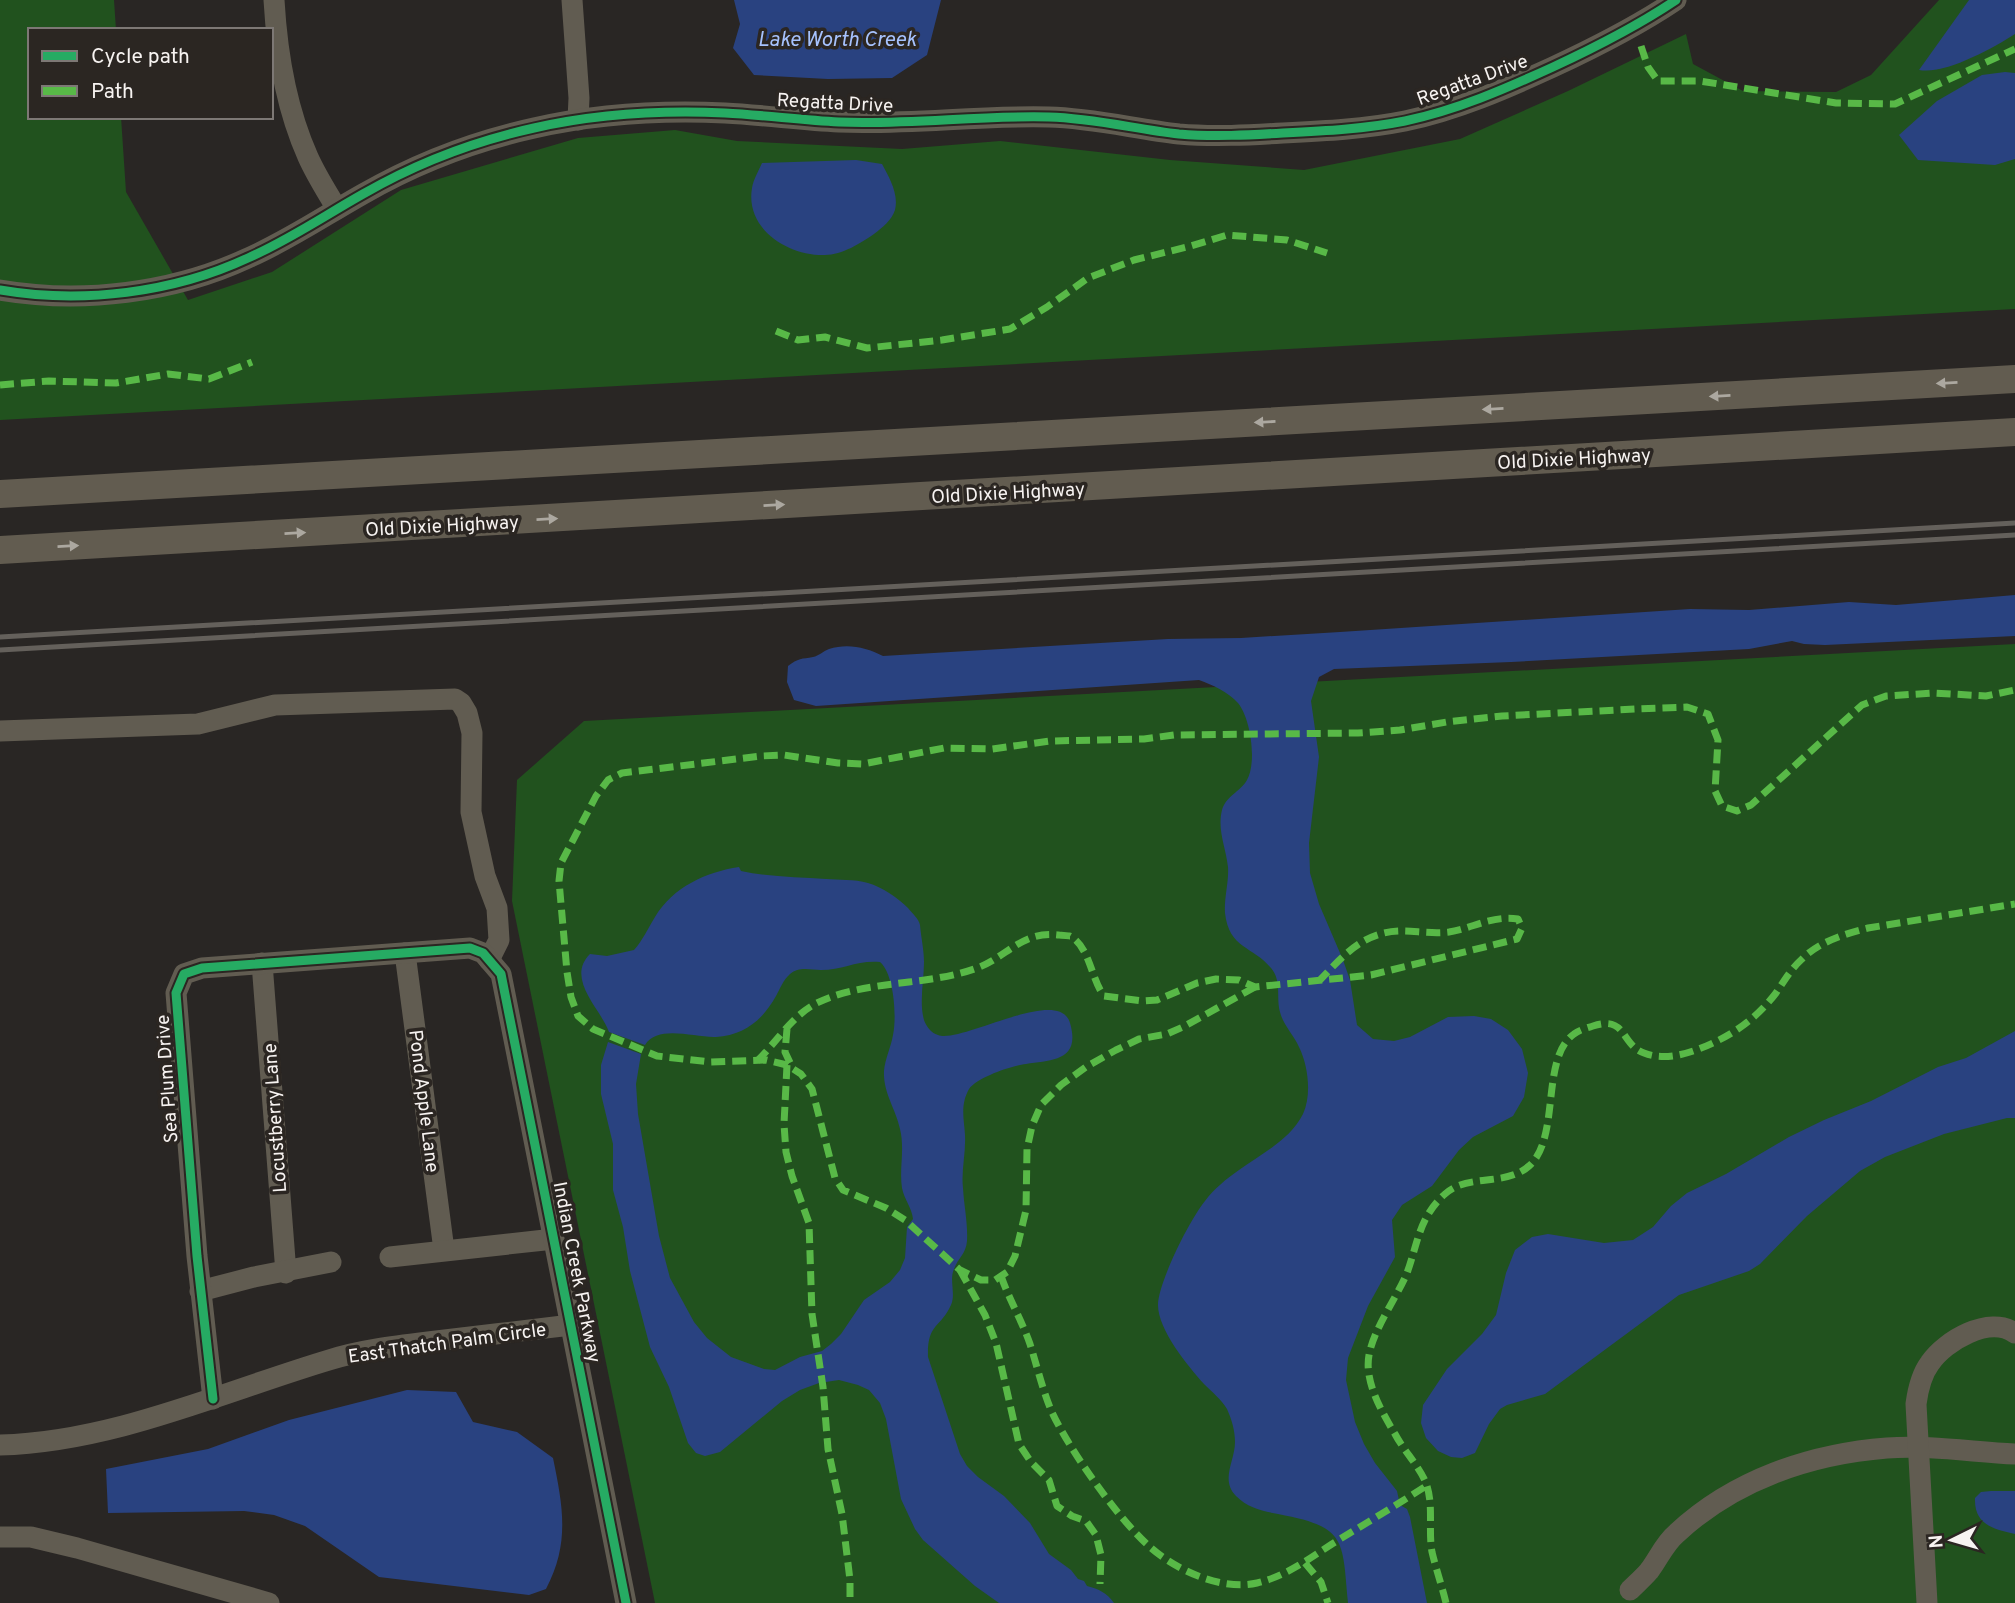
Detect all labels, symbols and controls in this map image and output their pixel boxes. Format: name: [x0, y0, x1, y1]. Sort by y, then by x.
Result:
water label: Lake Worth Creek: [758, 27, 917, 54]
legend: [28, 28, 273, 119]
text: Cycle path: [91, 44, 190, 71]
street label: Regatta Drive: [1414, 50, 1532, 112]
text: Path: [91, 79, 134, 106]
street label: Regatta Drive: [776, 89, 894, 119]
one-way arrow: [1936, 378, 1958, 389]
one-way arrow: [1709, 391, 1731, 402]
one-way arrow: [1481, 404, 1503, 415]
one-way arrow: [1254, 417, 1276, 428]
street label: Old Dixie Highway: [1497, 444, 1652, 476]
street label: Old Dixie Highway: [931, 478, 1086, 510]
one-way arrow: [763, 500, 785, 511]
street label: Old Dixie Highway: [365, 511, 520, 543]
one-way arrow: [536, 513, 558, 524]
one-way arrow: [285, 527, 307, 538]
one-way arrow: [57, 540, 79, 551]
street label: Sea Plum Drive: [152, 1014, 184, 1144]
street label: Pond Apple Lane: [402, 1028, 444, 1174]
street label: Locustberry Lane: [259, 1042, 293, 1193]
street label: Indian Creek Parkway: [547, 1180, 605, 1365]
street label: East Thatch Palm Circle: [347, 1318, 548, 1370]
north arrow: [1917, 1505, 1987, 1575]
text: N: [1925, 1533, 1950, 1549]

